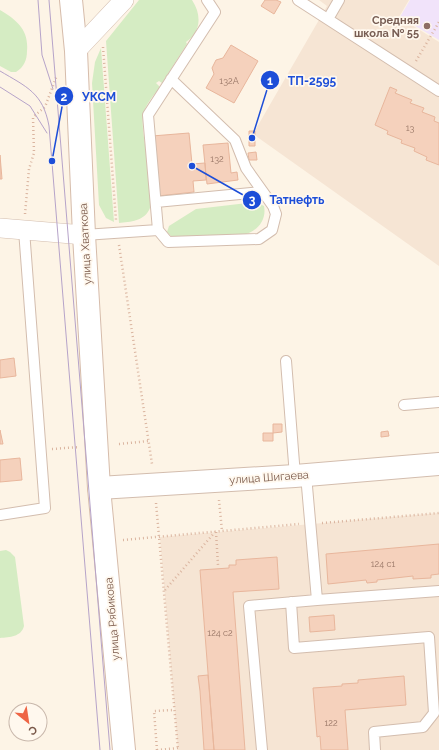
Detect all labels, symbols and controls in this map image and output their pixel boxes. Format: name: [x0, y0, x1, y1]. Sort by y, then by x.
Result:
place label: Средняя школа № 55: [354, 14, 419, 40]
marker: Средняя школа № 55: [422, 21, 432, 31]
callout: ТП-2595: [260, 68, 344, 92]
text: 1: [267, 74, 273, 88]
text: ТП-2595: [288, 74, 336, 88]
house number: 132А: [219, 76, 239, 86]
callout: УКСМ: [54, 84, 124, 108]
text: 2: [61, 90, 68, 104]
text: УКСМ: [81, 90, 116, 104]
house number: 13: [406, 123, 415, 133]
house number: 132: [210, 154, 224, 164]
callout: Татнефть: [242, 188, 333, 212]
text: 3: [249, 193, 256, 207]
text: Татнефть: [270, 193, 325, 207]
street label: улица Хваткова: [77, 203, 94, 285]
street label: улица Шигаева: [229, 468, 309, 487]
house number: 124 с1: [371, 559, 395, 569]
street label: улица Рябикова: [102, 577, 123, 661]
house number: 124 с2: [207, 628, 233, 638]
north arrow: [8, 702, 48, 742]
house number: 122: [324, 718, 338, 728]
text: С: [26, 723, 39, 738]

